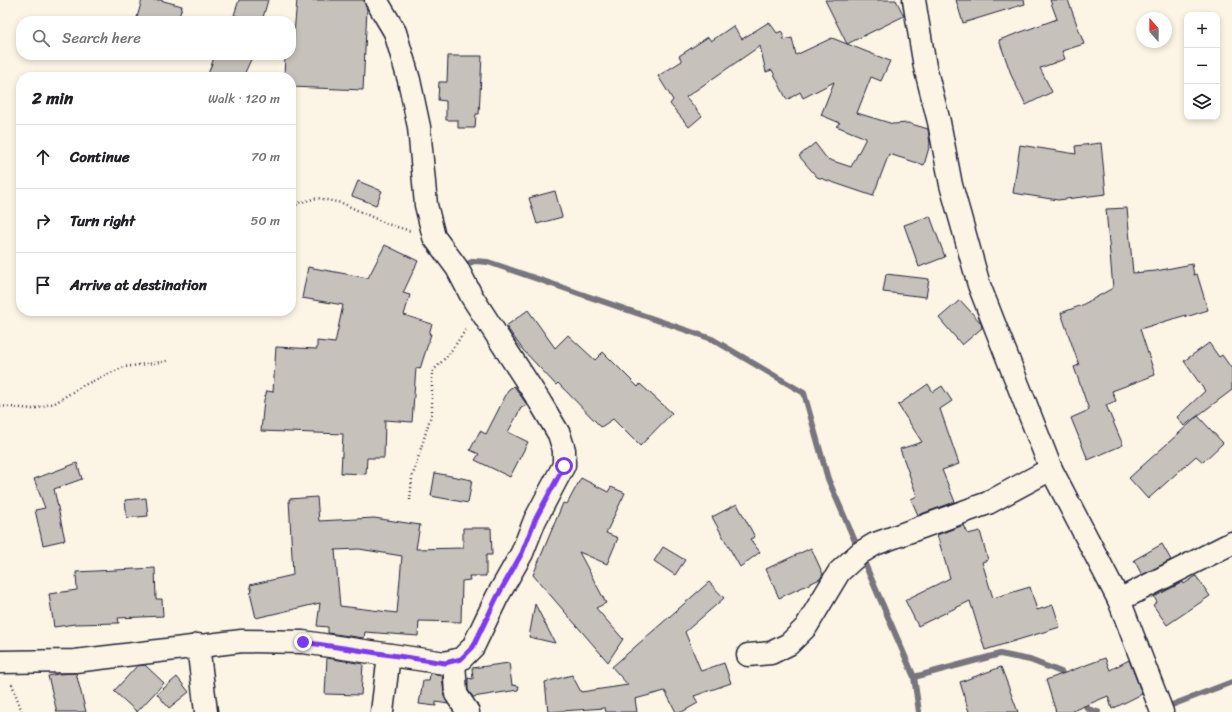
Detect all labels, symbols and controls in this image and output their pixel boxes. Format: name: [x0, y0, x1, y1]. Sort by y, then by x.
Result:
north arrow: [1136, 12, 1172, 48]
map controls: [1184, 12, 1220, 120]
button: +: [1184, 12, 1220, 48]
search box: [16, 16, 296, 60]
text: Search here: [62, 25, 141, 51]
icon: search: [30, 27, 52, 49]
button: −: [1184, 48, 1220, 84]
text: 2 min: [32, 83, 73, 113]
button: layers: [1184, 84, 1220, 120]
text: Walk · 120 m: [208, 87, 280, 110]
text: Continue: [70, 144, 130, 170]
text: 70 m: [251, 145, 280, 168]
icon: ahead: [32, 146, 54, 168]
text: Turn right: [70, 208, 135, 234]
text: 50 m: [250, 209, 280, 232]
icon: right: [32, 210, 54, 232]
text: Arrive at destination: [70, 272, 207, 298]
icon: arrive: [32, 274, 54, 296]
route start: [555, 457, 573, 475]
route end: [294, 633, 312, 651]

